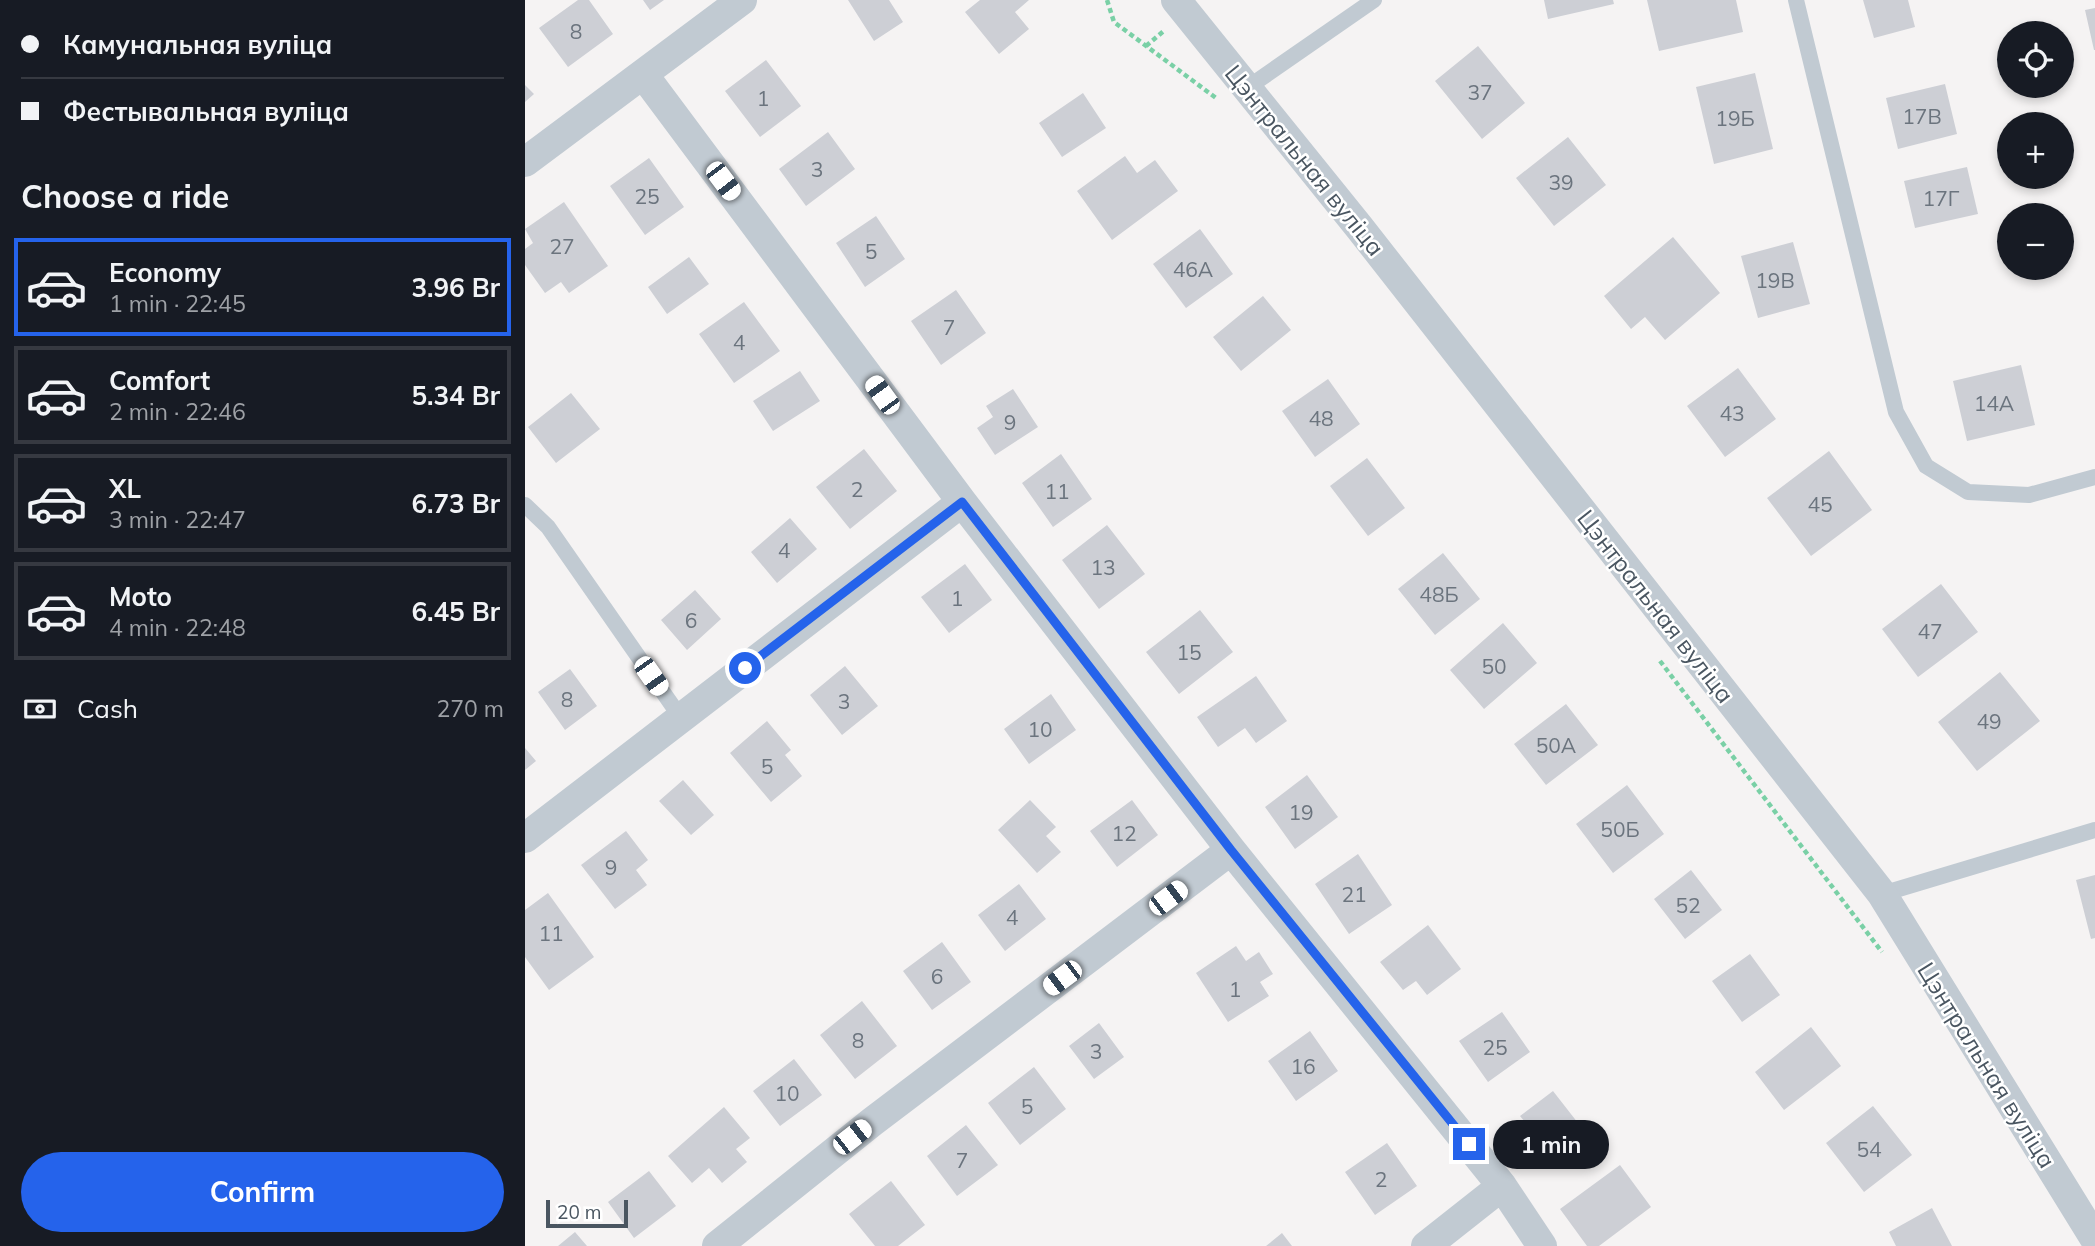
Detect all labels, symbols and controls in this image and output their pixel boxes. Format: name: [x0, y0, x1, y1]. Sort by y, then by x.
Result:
house number: 8: [570, 18, 582, 44]
map controls: [1997, 21, 2074, 280]
button: locate: [1997, 21, 2074, 98]
text: Камунальная вуліца: [63, 28, 332, 61]
street label: Цэнтральная вуліца: [1219, 58, 1391, 262]
house number: 37: [1467, 79, 1493, 105]
house number: 1: [757, 85, 769, 111]
text: Фестывальная вуліца: [63, 95, 349, 128]
house number: 17В: [1902, 103, 1942, 129]
house number: 19Б: [1715, 105, 1755, 131]
button: +: [1997, 112, 2074, 189]
house number: 3: [811, 156, 823, 182]
car: [702, 158, 745, 204]
house number: 39: [1548, 169, 1574, 195]
text: Choose a ride: [21, 176, 229, 216]
house number: 25: [634, 183, 660, 209]
house number: 17Г: [1923, 185, 1960, 211]
button: −: [1997, 203, 2074, 280]
house number: 27: [549, 233, 575, 259]
house number: 5: [865, 238, 877, 264]
icon: car: [25, 256, 88, 319]
text: Economy: [109, 256, 221, 289]
house number: 46А: [1173, 256, 1214, 282]
house number: 19В: [1755, 267, 1795, 293]
text: 3.96 Br: [411, 271, 500, 304]
text: 1 min · 22:45: [109, 289, 246, 318]
house number: 7: [943, 314, 955, 340]
house number: 4: [733, 329, 746, 355]
icon: car: [25, 364, 88, 427]
text: Comfort: [109, 364, 210, 397]
car: [862, 372, 903, 418]
text: 5.34 Br: [411, 379, 500, 412]
house number: 14А: [1974, 390, 2015, 416]
text: 2 min · 22:46: [109, 397, 246, 426]
house number: 43: [1719, 400, 1745, 426]
house number: 48: [1308, 405, 1334, 431]
house number: 9: [1004, 409, 1016, 435]
icon: car: [25, 472, 88, 535]
text: XL: [109, 472, 141, 505]
house number: 2: [851, 476, 863, 502]
house number: 11: [1044, 478, 1070, 504]
text: 6.73 Br: [411, 487, 500, 520]
house number: 45: [1807, 491, 1833, 517]
street label: Цэнтральная вуліца: [1571, 503, 1741, 709]
text: 3 min · 22:47: [109, 505, 246, 534]
house number: 4: [778, 537, 791, 563]
house number: 13: [1090, 554, 1116, 580]
icon: car: [25, 580, 88, 643]
text: Moto: [109, 580, 172, 613]
house number: 48Б: [1419, 581, 1459, 607]
house number: 1: [951, 585, 963, 611]
text: 6.45 Br: [411, 595, 500, 628]
house number: 6: [685, 607, 697, 633]
text: 4 min · 22:48: [109, 613, 246, 642]
house number: 47: [1917, 618, 1943, 644]
house number: 15: [1176, 639, 1202, 665]
route start: [729, 652, 761, 684]
car: [631, 653, 672, 699]
house number: 50: [1481, 653, 1507, 679]
house number: 8: [561, 686, 573, 712]
house number: 3: [838, 688, 850, 714]
icon: cash: [21, 690, 59, 728]
text: Cash: [77, 692, 138, 725]
text: 270 m: [436, 694, 504, 723]
house number: 49: [1976, 708, 2002, 734]
house number: 10: [1027, 716, 1053, 742]
house number: 50А: [1536, 732, 1577, 758]
house number: 5: [761, 753, 773, 779]
house number: 19: [1288, 799, 1314, 825]
house number: 50Б: [1600, 816, 1640, 842]
house number: 12: [1111, 820, 1137, 846]
house number: 9: [605, 854, 617, 880]
car: [1145, 877, 1192, 919]
house number: 21: [1341, 881, 1367, 907]
house number: 52: [1675, 892, 1701, 918]
house number: 4: [1006, 904, 1019, 930]
house number: 11: [538, 920, 564, 946]
car: [1039, 957, 1086, 999]
street label: Цэнтральная вуліца: [1911, 957, 2063, 1173]
house number: 6: [931, 963, 943, 989]
house number: 1: [1229, 976, 1241, 1002]
house number: 8: [852, 1027, 864, 1053]
house number: 25: [1482, 1034, 1508, 1060]
house number: 3: [1090, 1038, 1102, 1064]
house number: 16: [1290, 1053, 1316, 1079]
house number: 10: [774, 1080, 800, 1106]
house number: 5: [1021, 1093, 1033, 1119]
car: [829, 1116, 876, 1158]
callout: 1 min: [1493, 1120, 1609, 1168]
route end: [1453, 1128, 1485, 1160]
text: 1 min: [1521, 1130, 1581, 1159]
house number: 54: [1856, 1136, 1882, 1162]
house number: 7: [956, 1147, 968, 1173]
button: Confirm: [21, 1152, 504, 1232]
house number: 2: [1375, 1166, 1387, 1192]
scale bar: [546, 1197, 628, 1229]
text: 20 m: [557, 1200, 601, 1224]

